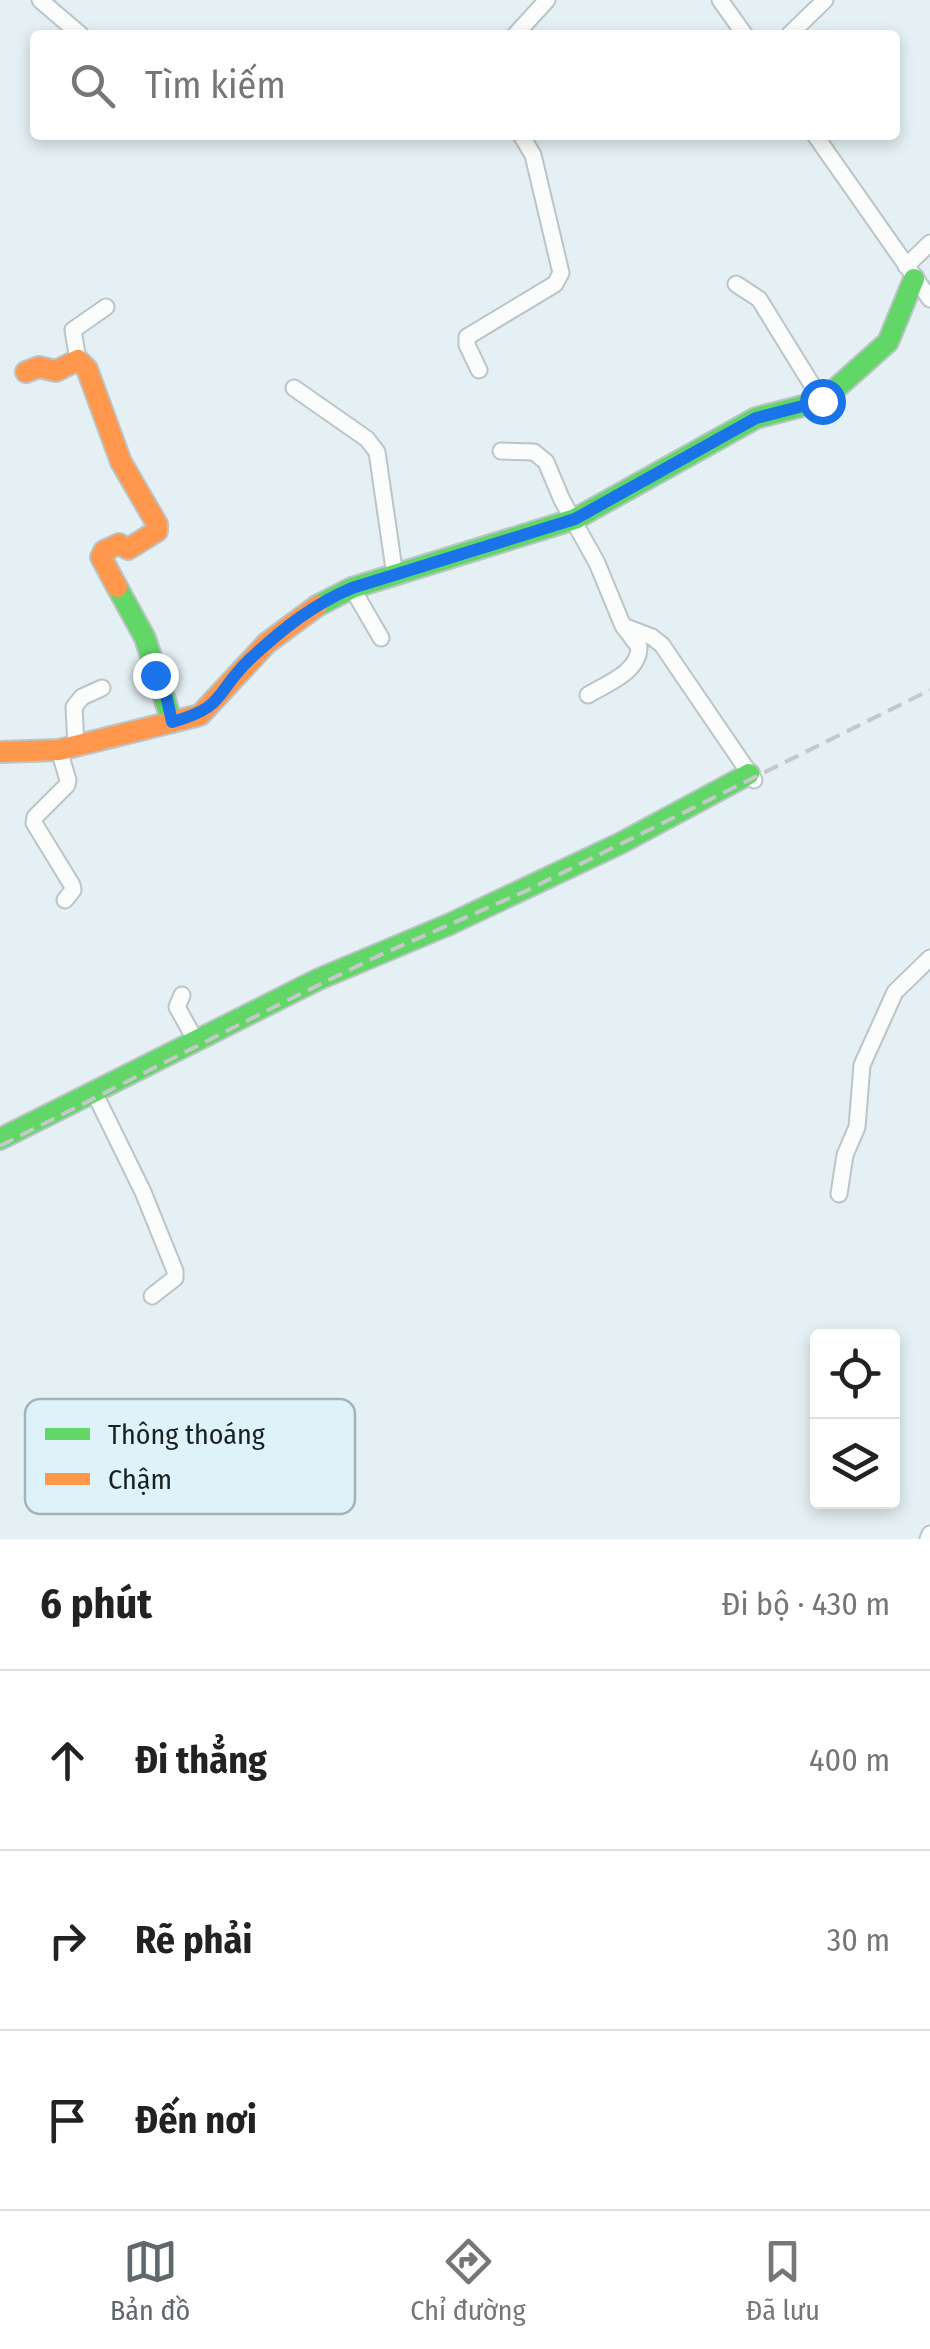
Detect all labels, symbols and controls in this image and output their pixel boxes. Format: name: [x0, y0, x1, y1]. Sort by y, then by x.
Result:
search box: [30, 30, 900, 140]
icon: search: [65, 58, 120, 113]
text: Tìm kiếm: [145, 62, 286, 108]
route start: [800, 379, 846, 425]
route end: [133, 653, 179, 699]
map controls: [810, 1329, 900, 1509]
button: locate: [810, 1329, 900, 1419]
legend: [25, 1399, 355, 1514]
text: Thông thoáng: [108, 1418, 266, 1451]
button: layers: [810, 1419, 900, 1509]
text: Chậm: [108, 1463, 172, 1496]
text: 6 phút: [40, 1579, 152, 1629]
text: Đi bộ · 430 m: [721, 1585, 890, 1623]
icon: ahead: [40, 1733, 95, 1788]
text: Đi thẳng: [135, 1737, 267, 1783]
text: 400 m: [809, 1741, 890, 1779]
icon: right: [40, 1913, 95, 1968]
text: Rẽ phải: [135, 1917, 252, 1963]
text: 30 m: [827, 1921, 890, 1959]
icon: arrive: [40, 2093, 95, 2148]
text: Đến nơi: [135, 2097, 257, 2143]
tab: Bản đồ: [110, 2234, 190, 2327]
tab: Chỉ đường: [410, 2234, 526, 2327]
tab: Đã lưu: [746, 2234, 820, 2327]

